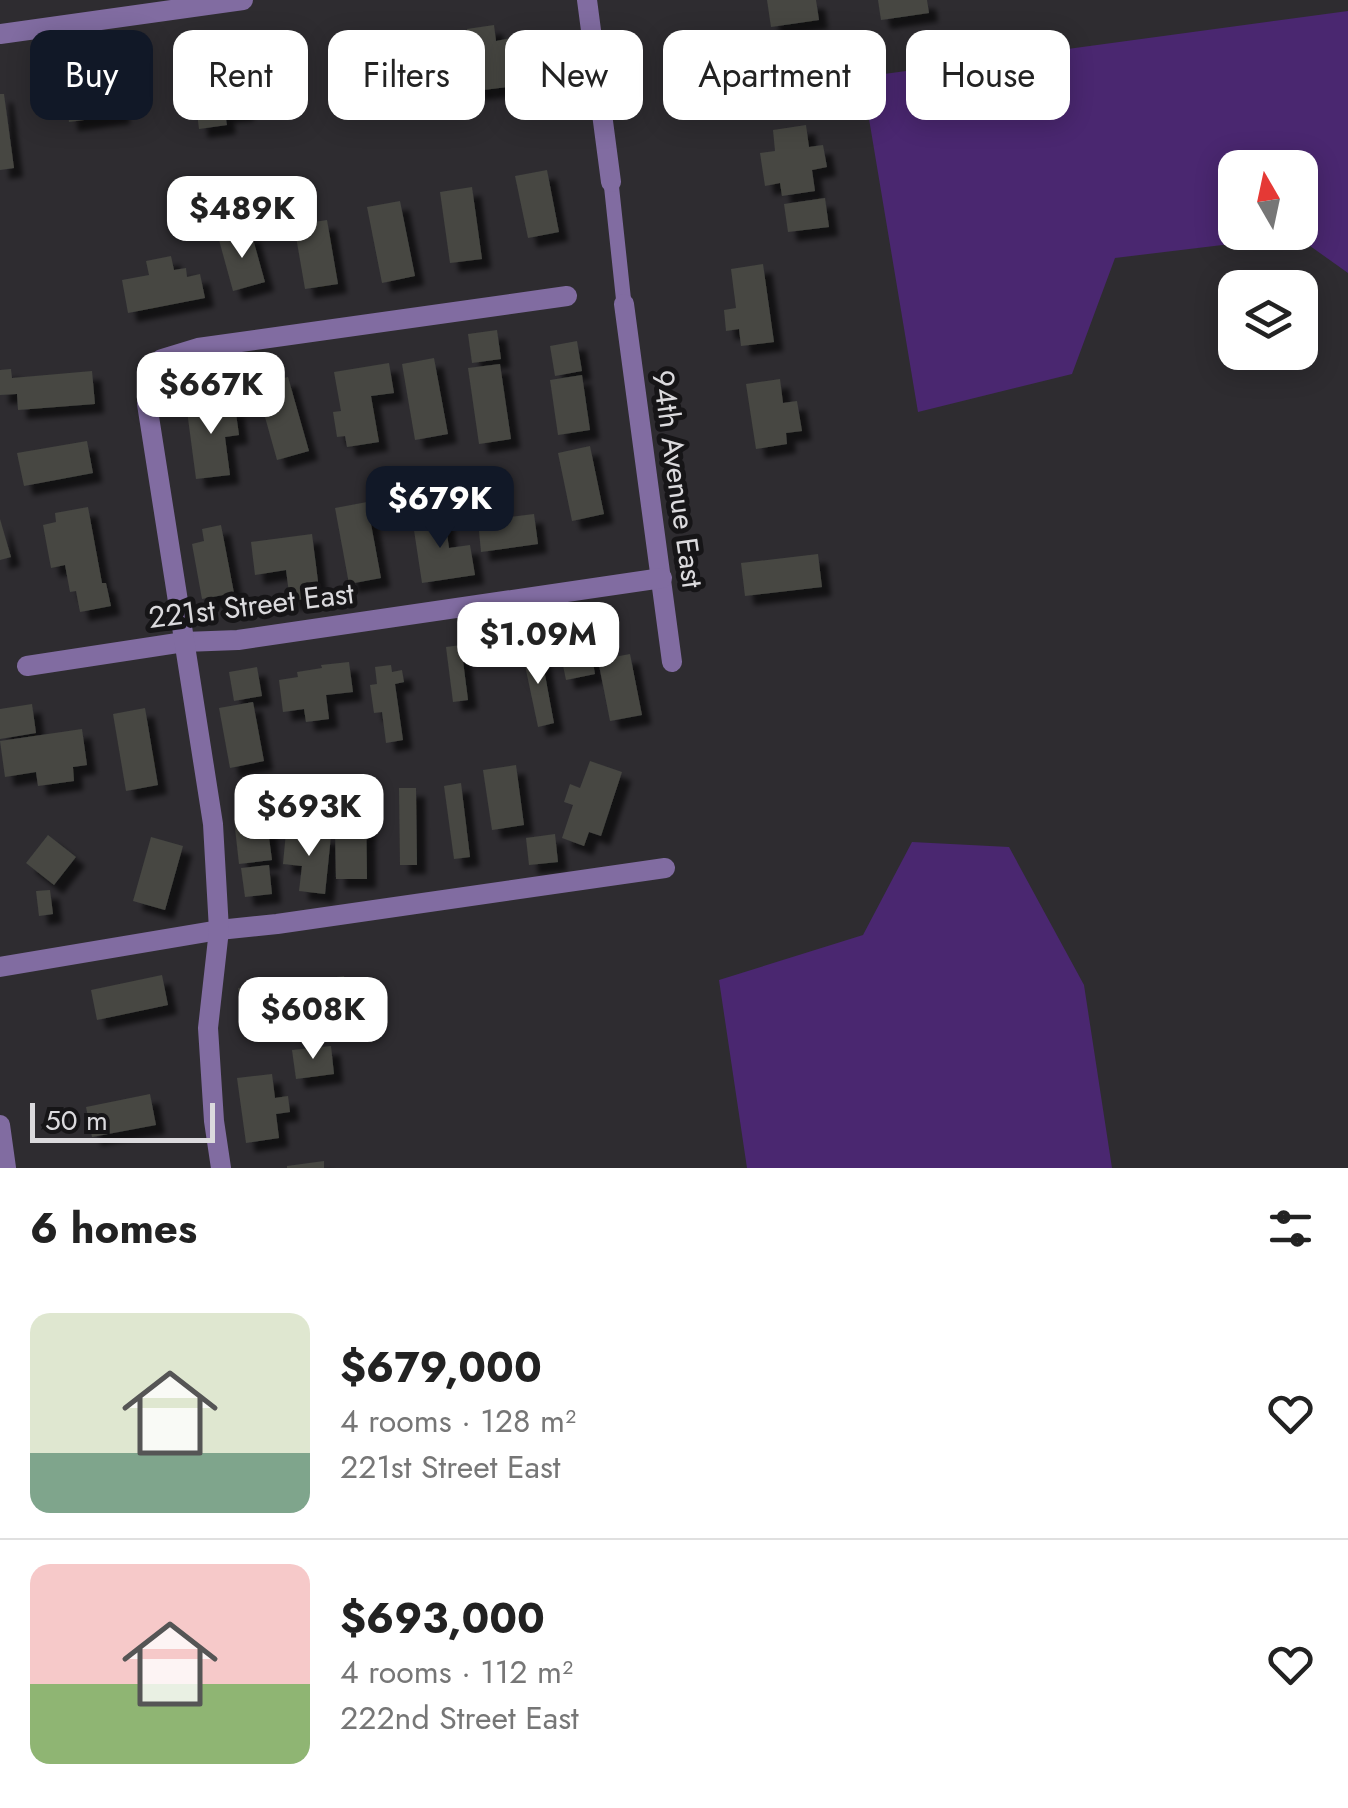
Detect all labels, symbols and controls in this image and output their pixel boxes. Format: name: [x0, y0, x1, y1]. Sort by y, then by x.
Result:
chip: Buy: [30, 30, 153, 120]
chip: Rent: [173, 30, 308, 120]
chip: Filters: [328, 30, 485, 120]
chip: New: [505, 30, 643, 120]
chip: Apartment: [663, 30, 886, 120]
chip: House: [906, 30, 1070, 120]
north arrow: [1218, 150, 1318, 250]
map controls: [1218, 150, 1318, 370]
pin: $489K: [172, 176, 312, 261]
text: $489K: [189, 185, 295, 231]
button: layers: [1218, 270, 1318, 370]
pin: $667K: [141, 352, 281, 437]
text: $667K: [159, 361, 263, 407]
street label: 94th Avenue East: [641, 367, 715, 591]
pin: $679K: [370, 466, 510, 551]
text: $679K: [388, 475, 492, 521]
street label: 221st Street East: [146, 571, 357, 639]
pin: $1.09M: [457, 602, 619, 687]
text: $1.09M: [479, 611, 597, 657]
pin: $693K: [239, 774, 379, 859]
text: $693K: [257, 783, 361, 829]
pin: $608K: [243, 977, 383, 1062]
text: $608K: [261, 986, 365, 1032]
scale bar: [30, 1098, 215, 1142]
text: 50 m: [45, 1100, 108, 1141]
text: 6 homes: [30, 1198, 197, 1259]
icon: filters: [1263, 1201, 1318, 1256]
text: $679,000: [340, 1337, 542, 1398]
icon: home: [110, 1353, 230, 1473]
icon: heart: [1263, 1386, 1318, 1441]
text: 4 rooms · 128 m²: [340, 1398, 576, 1444]
text: 221st Street East: [340, 1444, 561, 1490]
text: $693,000: [340, 1588, 545, 1649]
icon: home: [110, 1604, 230, 1724]
icon: heart: [1263, 1637, 1318, 1692]
text: 4 rooms · 112 m²: [340, 1649, 573, 1695]
text: 222nd Street East: [340, 1695, 579, 1741]

